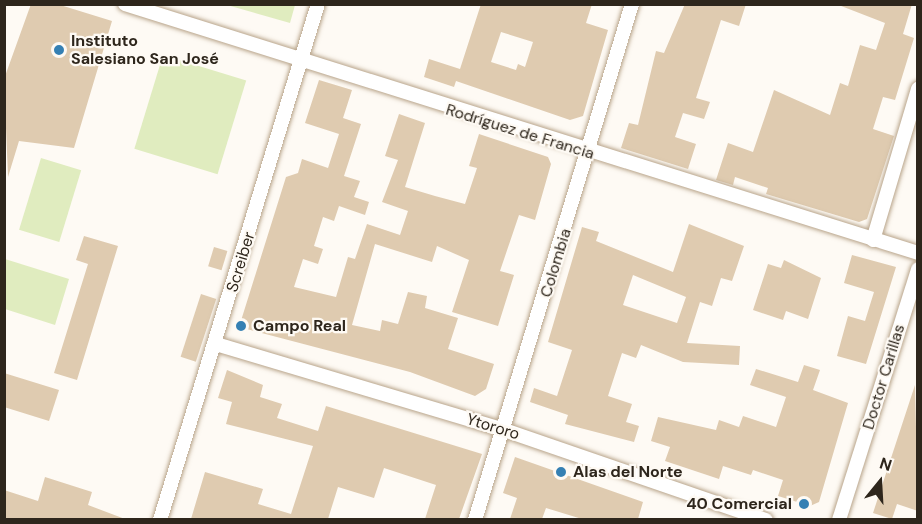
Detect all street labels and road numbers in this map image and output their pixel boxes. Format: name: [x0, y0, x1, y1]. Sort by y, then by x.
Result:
street label: Rodríguez de Francia: [443, 100, 597, 164]
street label: Colombia: [536, 226, 576, 300]
street label: Screiber: [223, 230, 259, 294]
street label: Doctor Carillas: [859, 322, 909, 432]
street label: Ytororo: [464, 410, 522, 444]

